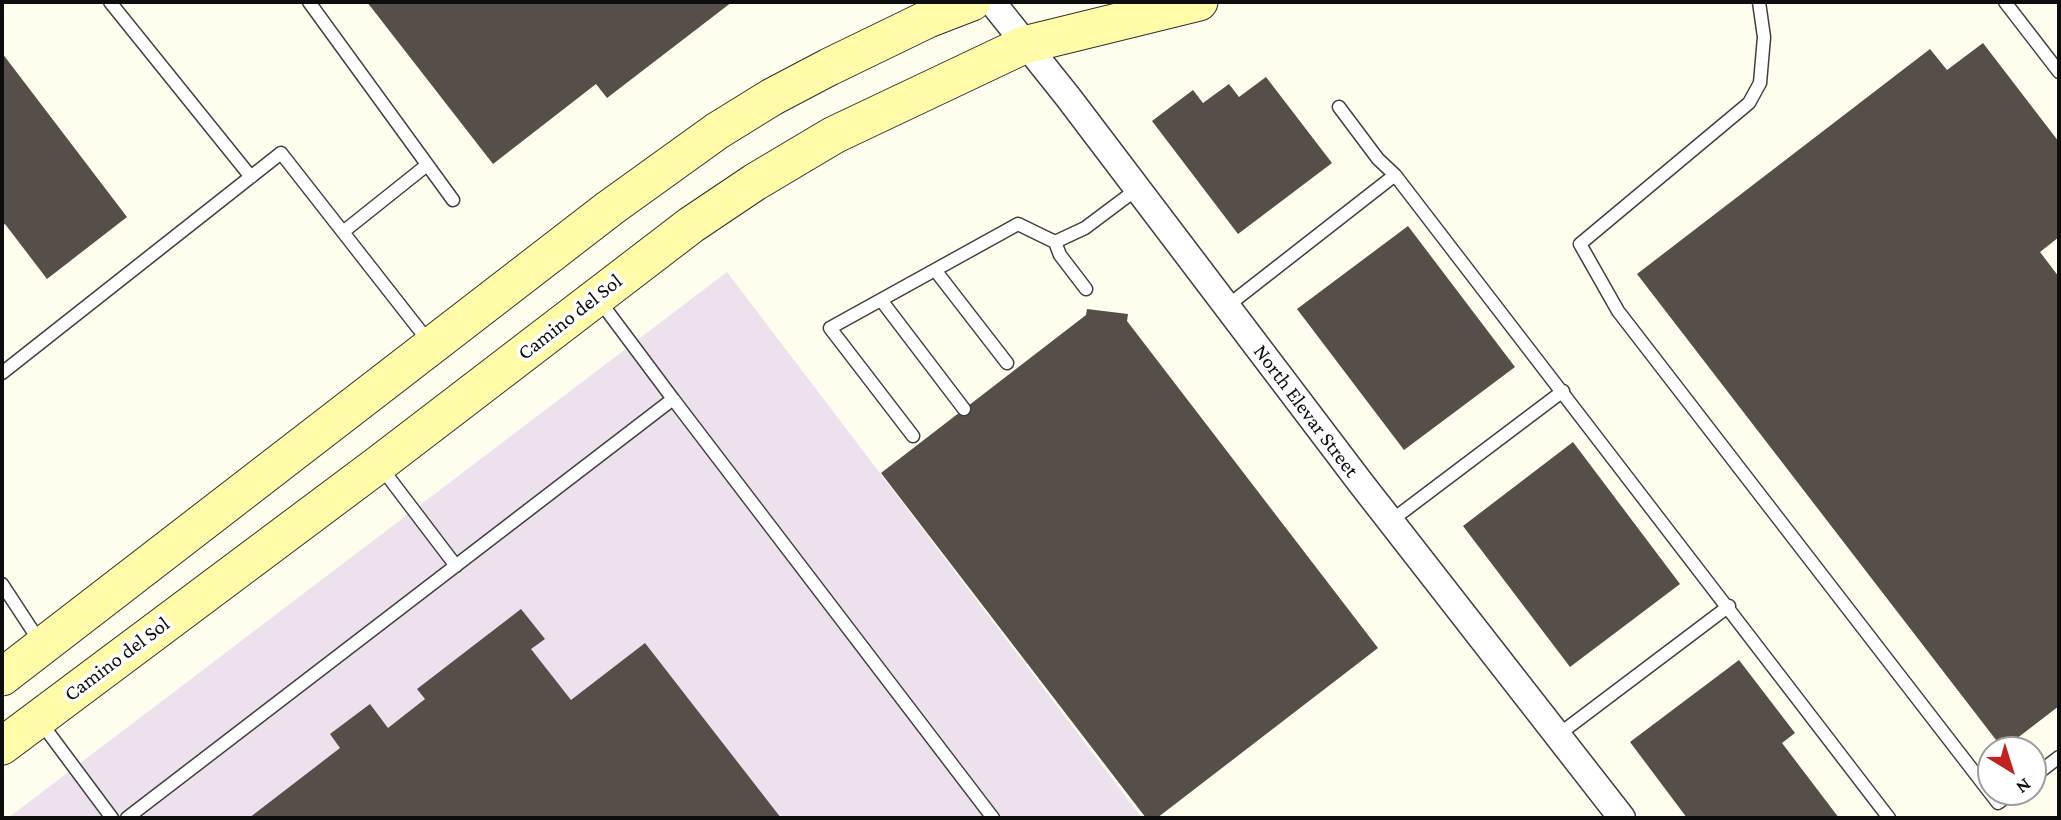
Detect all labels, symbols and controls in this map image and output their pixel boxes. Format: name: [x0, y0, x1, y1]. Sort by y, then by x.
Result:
street label: Camino del Sol: [513, 268, 627, 366]
street label: North Elevar Street: [1248, 340, 1364, 482]
street label: Camino del Sol: [59, 611, 175, 707]
north arrow: [1977, 736, 2047, 806]
text: N: [2012, 774, 2036, 799]

